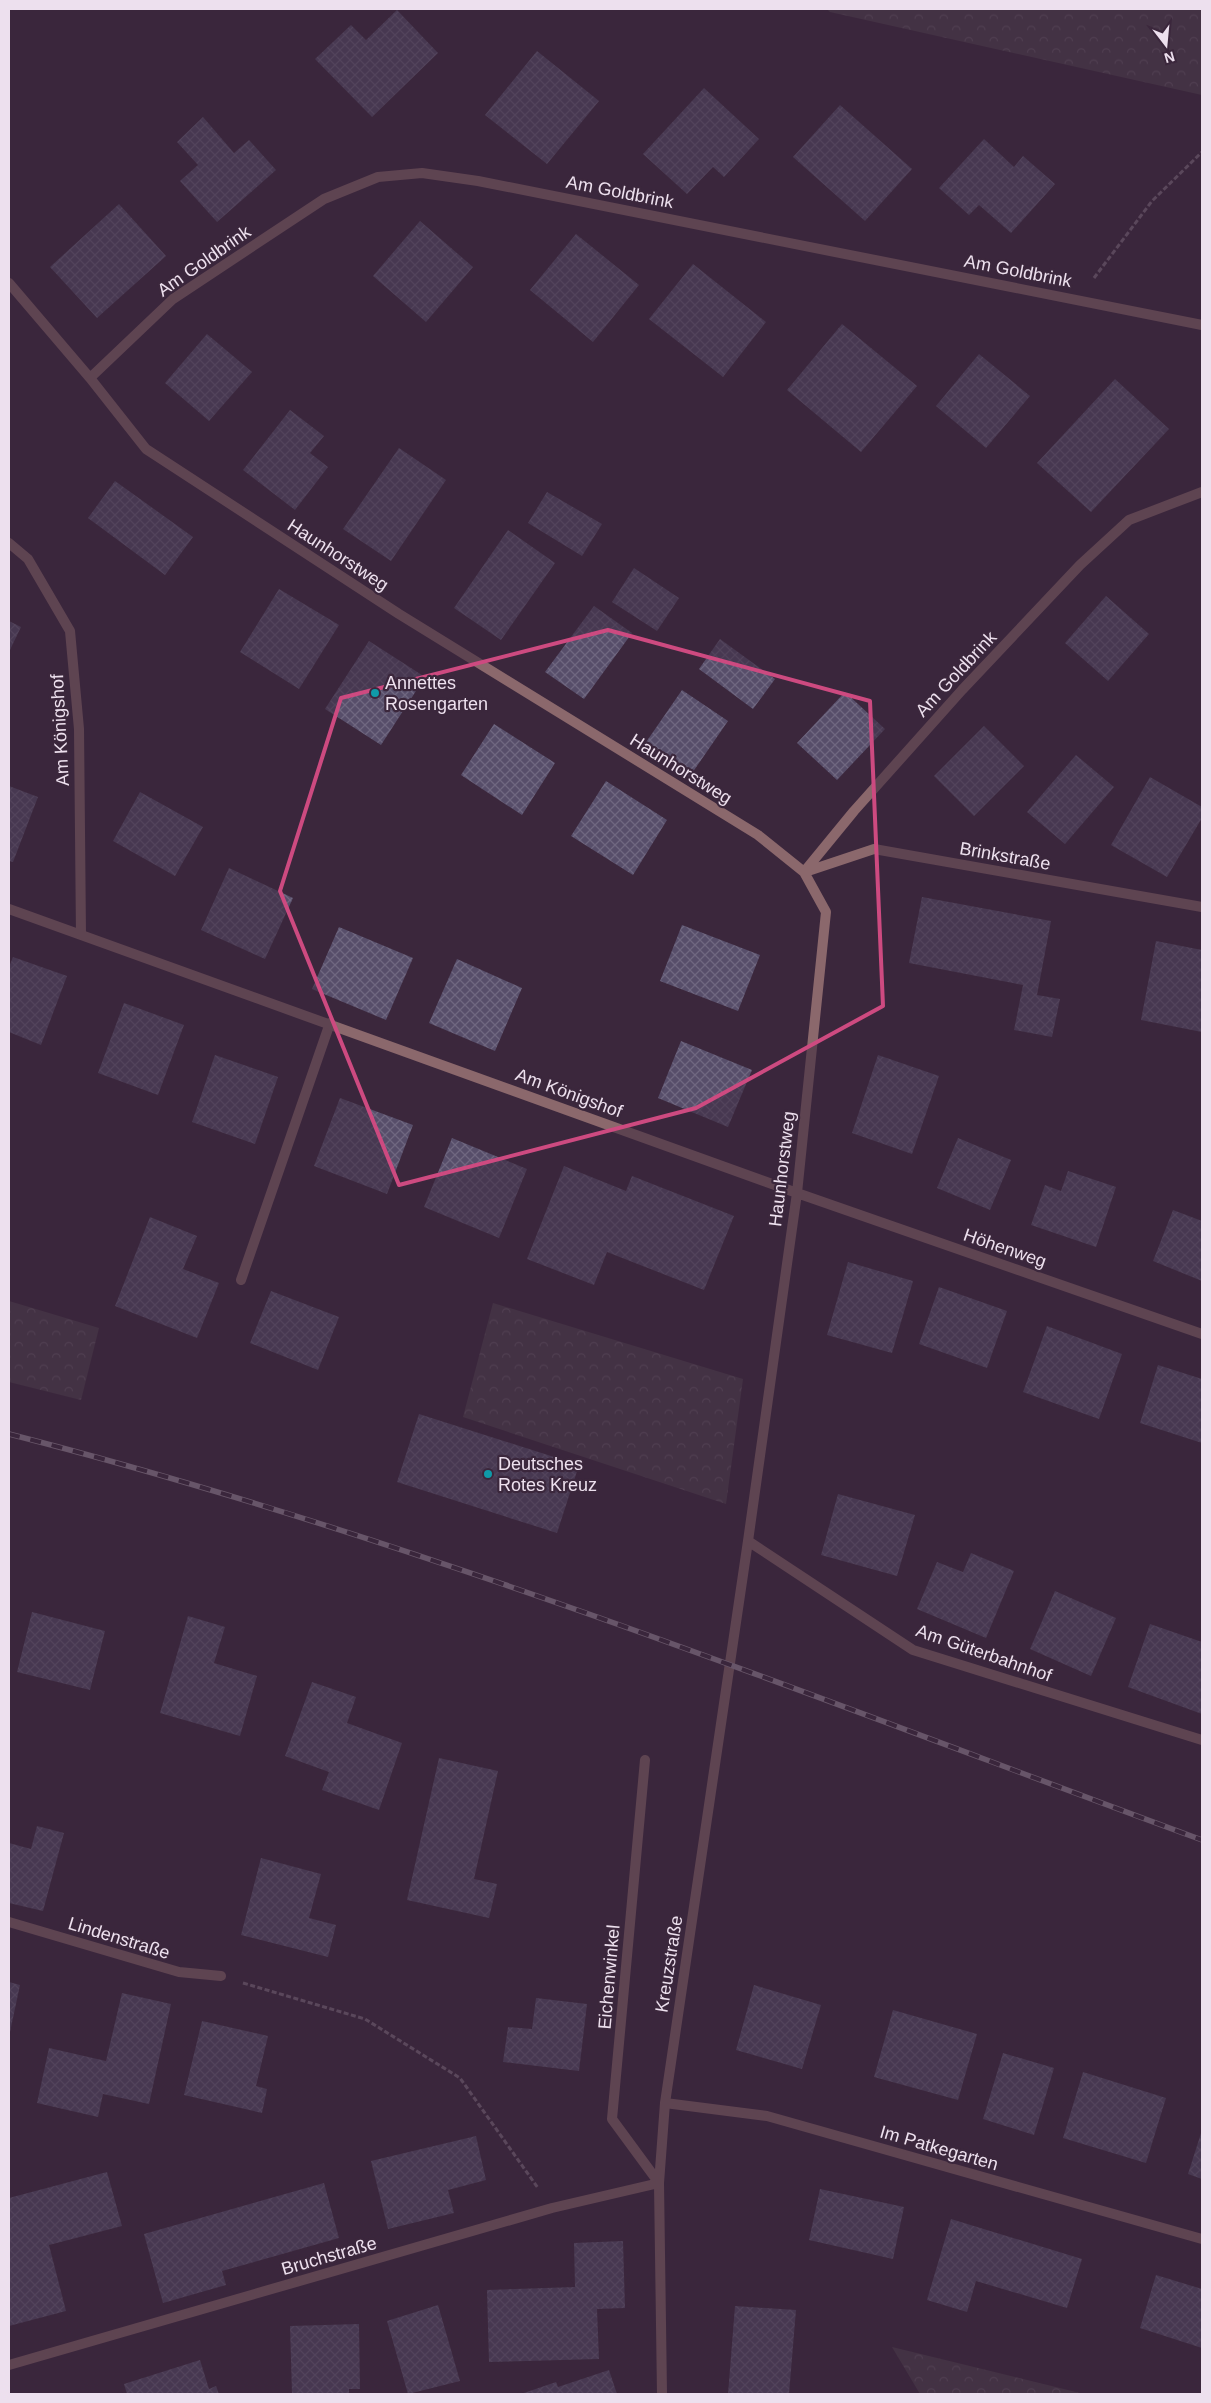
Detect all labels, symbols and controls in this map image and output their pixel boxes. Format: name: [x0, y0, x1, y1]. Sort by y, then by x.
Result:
north arrow: [1141, 20, 1191, 70]
text: N: [1163, 48, 1177, 67]
street label: Am Goldbrink: [565, 172, 676, 212]
street label: Am Goldbrink: [154, 221, 255, 300]
street label: Am Goldbrink: [963, 251, 1074, 291]
street label: Haunhorstweg: [284, 515, 392, 595]
street label: Am Goldbrink: [912, 627, 1001, 721]
street label: Am Königshof: [47, 673, 73, 786]
place label: Annettes Rosengarten: [385, 673, 488, 714]
marker: Annettes Rosengarten: [369, 687, 381, 699]
street label: Haunhorstweg: [626, 730, 736, 808]
street label: Brinkstraße: [958, 838, 1052, 874]
street label: Am Königshof: [513, 1064, 626, 1122]
street label: Haunhorstweg: [765, 1110, 799, 1228]
street label: Höhenweg: [961, 1225, 1049, 1271]
place label: Deutsches Rotes Kreuz: [498, 1454, 597, 1495]
marker: Deutsches Rotes Kreuz: [482, 1468, 494, 1480]
street label: Am Güterbahnhof: [914, 1620, 1055, 1686]
street label: Lindenstraße: [66, 1913, 172, 1963]
street label: Kreuzstraße: [651, 1914, 687, 2014]
street label: Eichenwinkel: [594, 1924, 624, 2030]
street label: Im Patkegarten: [878, 2122, 1000, 2174]
street label: Bruchstraße: [279, 2233, 379, 2279]

